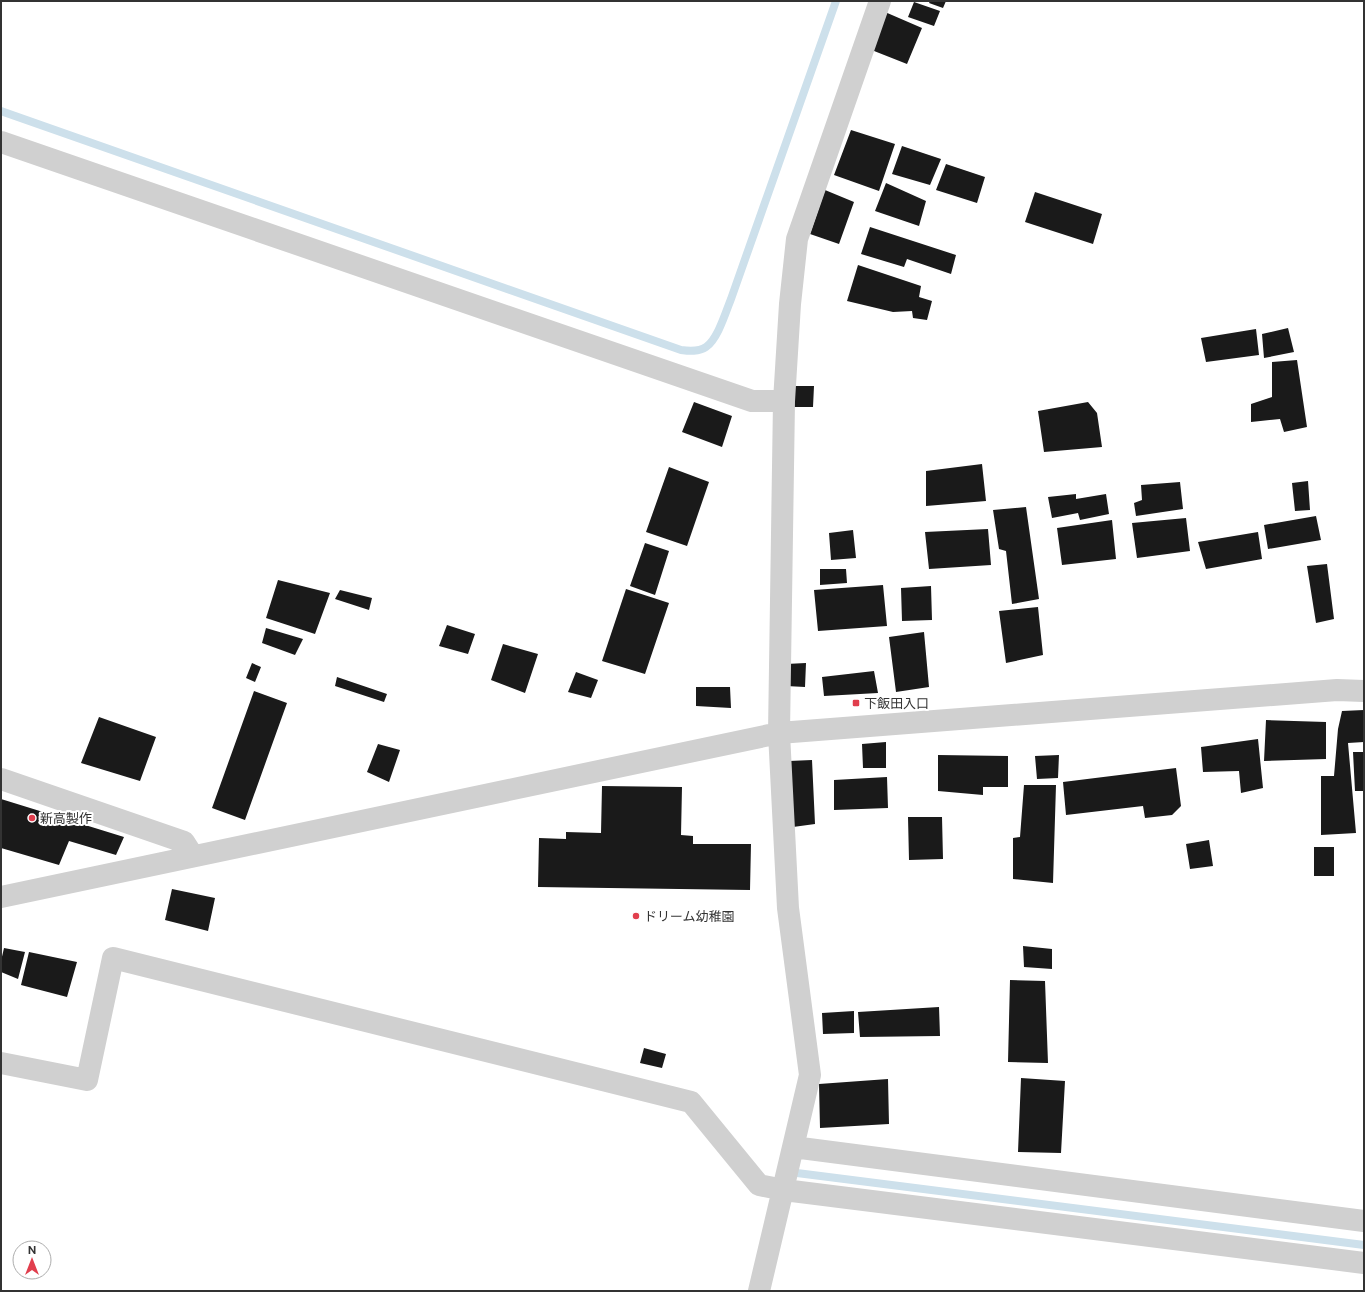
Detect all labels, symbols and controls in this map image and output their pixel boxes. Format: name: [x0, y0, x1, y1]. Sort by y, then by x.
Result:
place label: 下飯田入口: [864, 696, 929, 711]
marker: 下飯田入口: [851, 698, 861, 708]
place label: 新高製作: [40, 811, 92, 826]
marker: 新高製作: [27, 813, 37, 823]
place label: ドリーム幼稚園: [644, 909, 735, 924]
marker: ドリーム幼稚園: [631, 911, 641, 921]
north arrow: [12, 1240, 52, 1280]
text: N: [28, 1244, 36, 1256]

